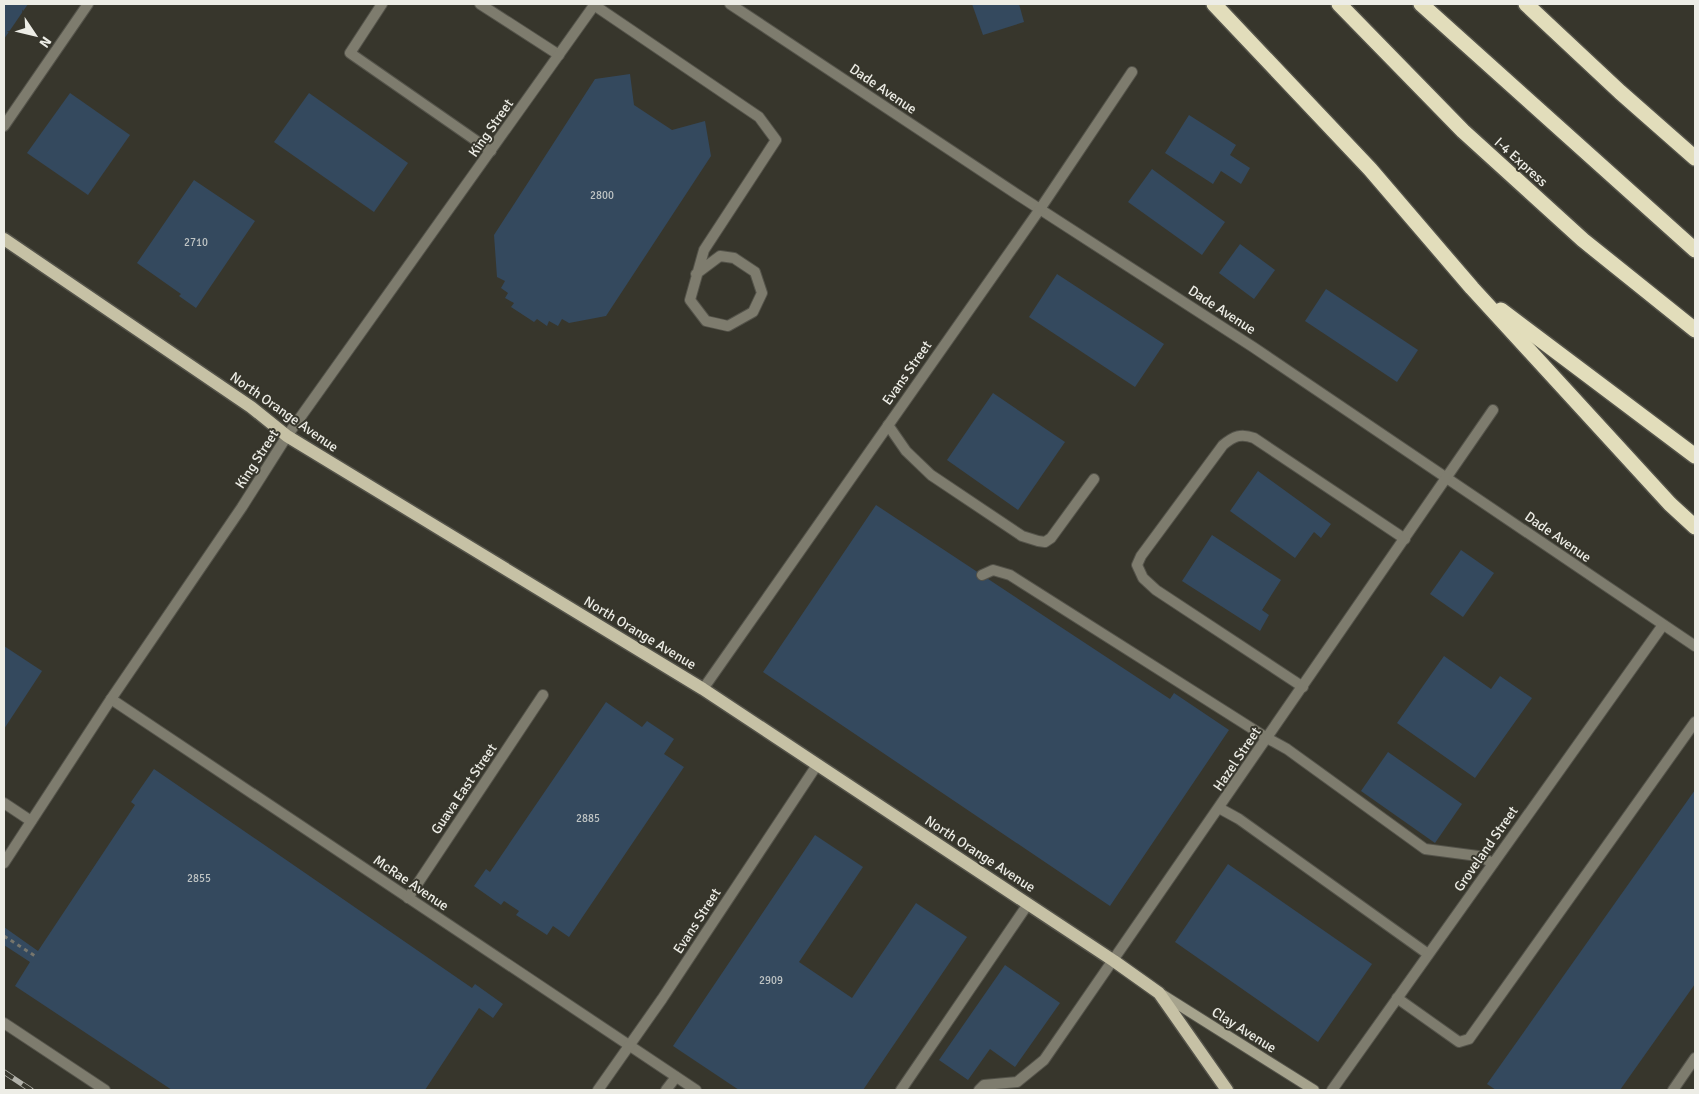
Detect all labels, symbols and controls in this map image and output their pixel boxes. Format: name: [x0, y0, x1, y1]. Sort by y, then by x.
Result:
north arrow: [10, 10, 60, 60]
text: N: [35, 33, 55, 51]
street label: Dade Avenue: [846, 60, 920, 118]
street label: King Street: [465, 96, 517, 160]
street label: I-4 Express: [1491, 134, 1551, 190]
house number: 2800: [590, 189, 614, 202]
house number: 2710: [184, 236, 208, 249]
street label: Dade Avenue: [1185, 282, 1259, 338]
street label: Evans Street: [879, 338, 935, 408]
street label: North Orange Avenue: [227, 368, 341, 456]
street label: King Street: [232, 426, 282, 492]
street label: Dade Avenue: [1521, 508, 1595, 566]
street label: North Orange Avenue: [581, 593, 699, 673]
street label: Hazel Street: [1209, 724, 1265, 794]
street label: Guava East Street: [427, 740, 501, 838]
street label: Groveland Street: [1450, 803, 1522, 895]
house number: 2885: [576, 812, 600, 825]
street label: North Orange Avenue: [922, 812, 1038, 896]
street label: McRae Avenue: [370, 852, 452, 914]
house number: 2855: [187, 872, 211, 885]
street label: Evans Street: [670, 885, 724, 957]
house number: 2909: [759, 974, 783, 987]
street label: Clay Avenue: [1209, 1003, 1279, 1057]

